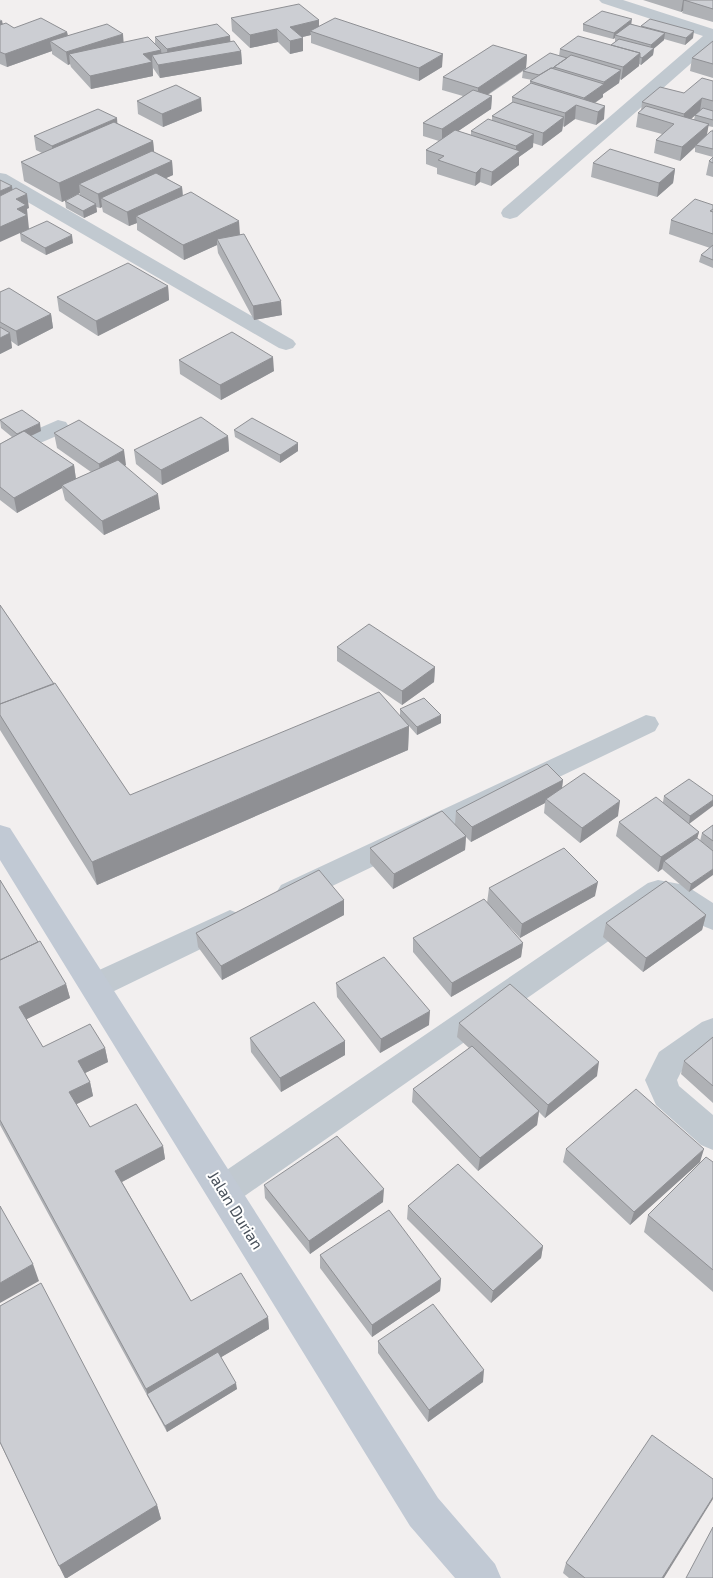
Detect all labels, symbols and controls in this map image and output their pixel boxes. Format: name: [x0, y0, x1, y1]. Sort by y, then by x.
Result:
street label: Jalan Durian: [205, 1167, 268, 1252]

